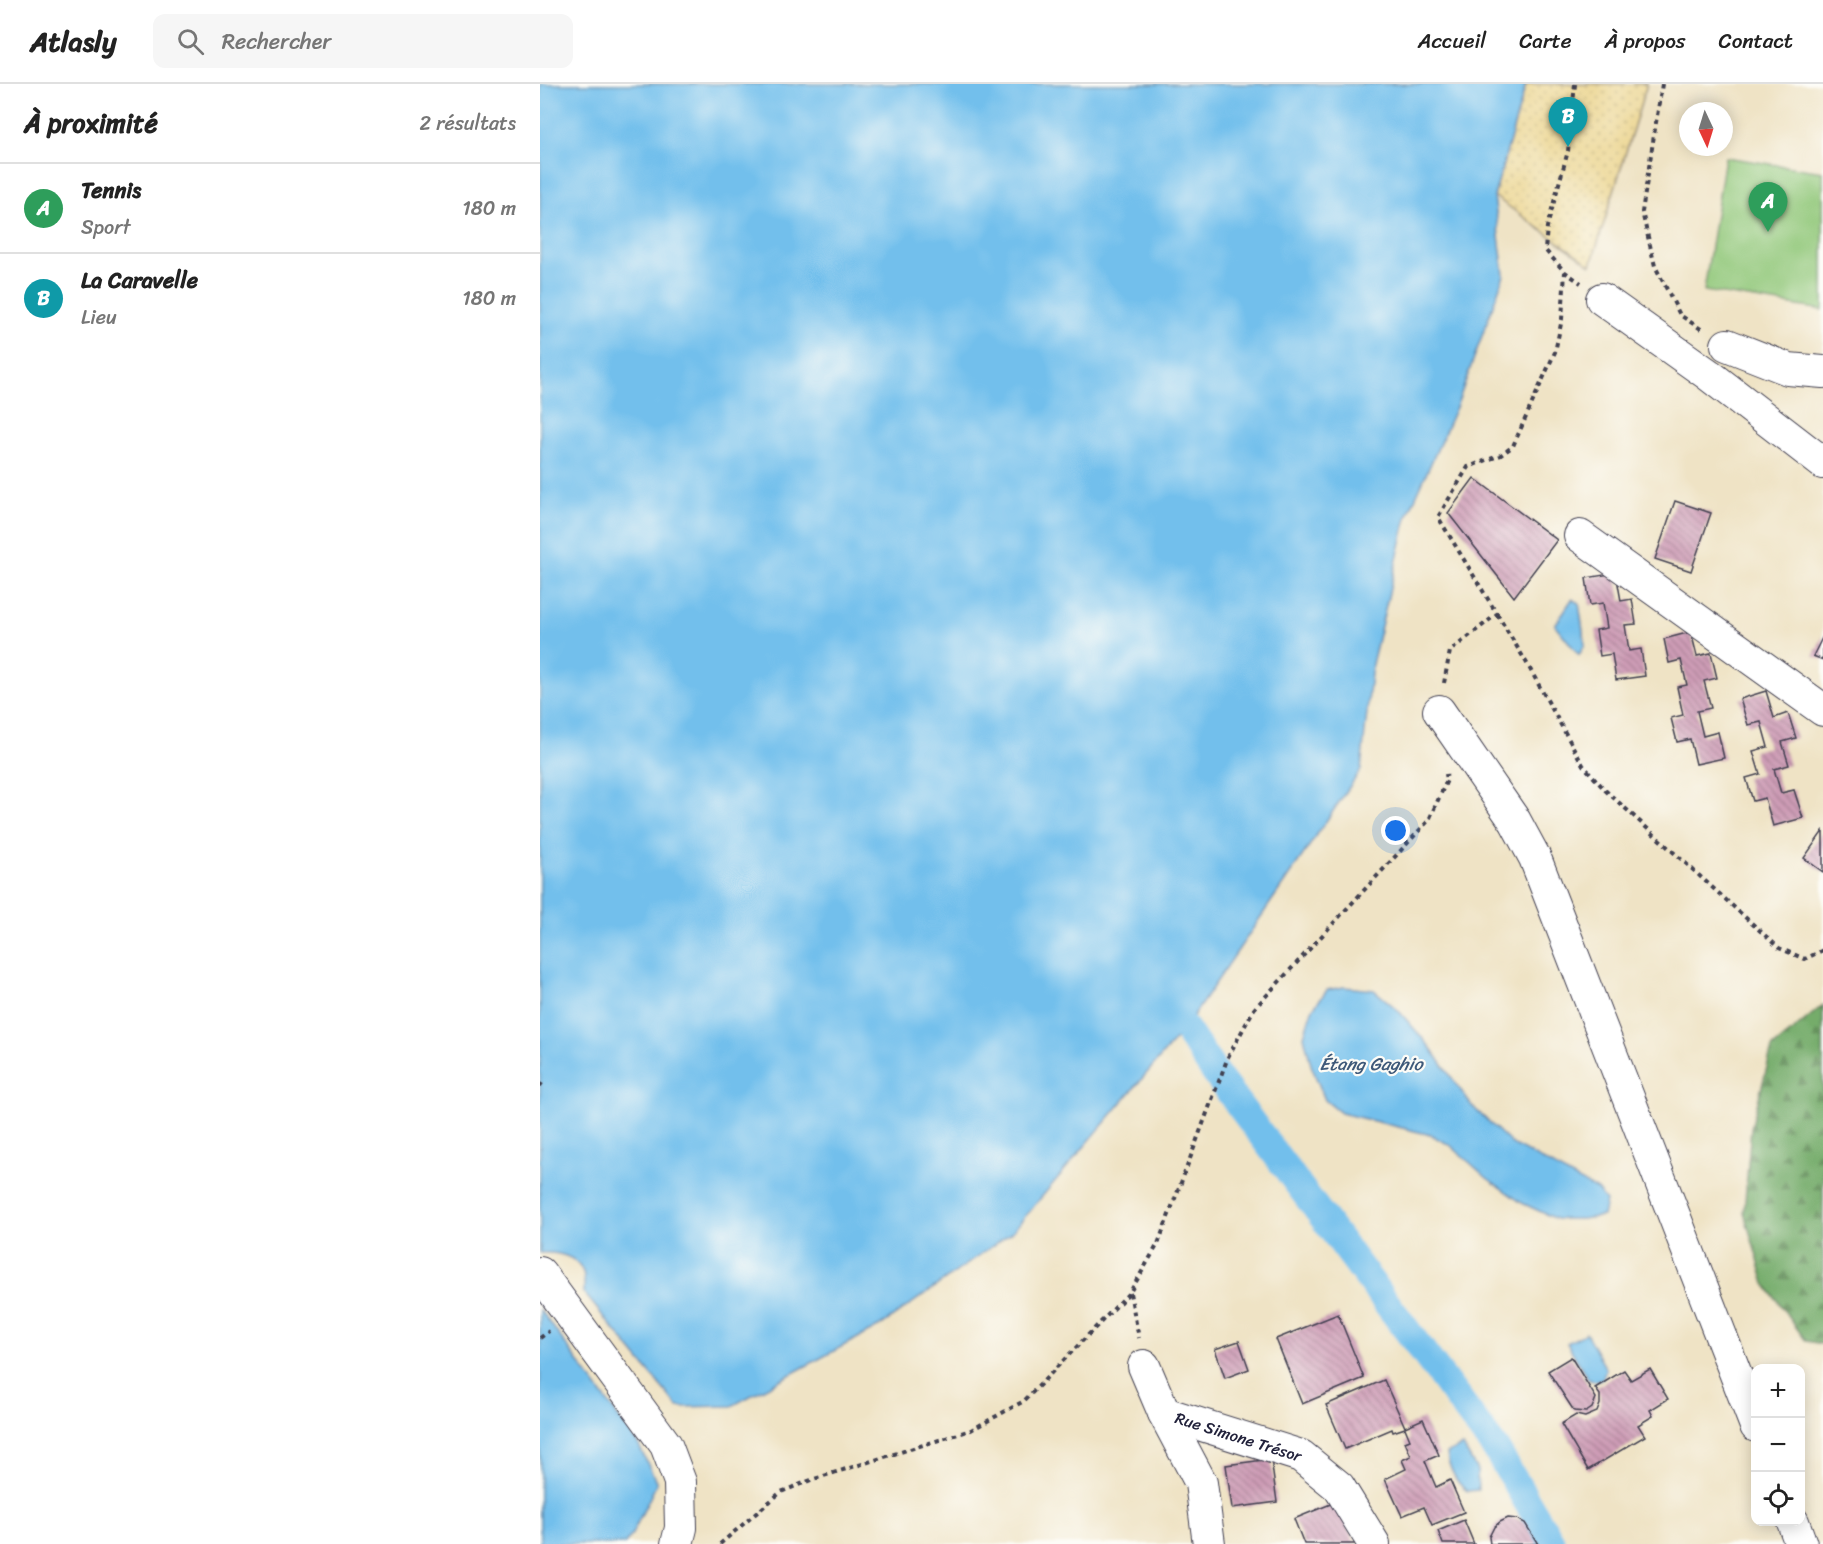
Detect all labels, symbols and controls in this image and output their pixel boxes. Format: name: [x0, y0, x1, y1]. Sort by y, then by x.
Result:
search box: [153, 14, 573, 68]
text: Atlasly: [30, 17, 117, 66]
text: Rechercher: [222, 22, 331, 61]
text: Accueil: [1418, 22, 1486, 60]
text: Carte: [1519, 22, 1572, 60]
text: À propos: [1605, 22, 1686, 60]
text: Contact: [1719, 22, 1793, 60]
icon: search: [174, 25, 207, 58]
pin: B: [1548, 98, 1588, 147]
text: À proximité: [24, 100, 158, 146]
north arrow: [1679, 102, 1733, 156]
text: 2 résultats: [419, 106, 516, 141]
text: Tennis: [81, 171, 141, 210]
pin: A: [1748, 182, 1788, 232]
text: A: [37, 191, 50, 226]
text: 180 m: [462, 191, 516, 226]
text: Sport: [81, 210, 131, 245]
text: La Caravelle: [81, 261, 198, 300]
text: B: [37, 281, 50, 316]
text: 180 m: [462, 281, 516, 316]
text: Lieu: [81, 300, 117, 335]
your location: [1381, 816, 1410, 845]
water label: Étang Gaghio: [1319, 1048, 1424, 1080]
map controls: [1751, 1364, 1805, 1526]
button: +: [1751, 1364, 1805, 1418]
street label: Rue Simone Trésor: [1171, 1403, 1307, 1470]
button: −: [1751, 1418, 1805, 1472]
button: locate: [1751, 1472, 1805, 1526]

